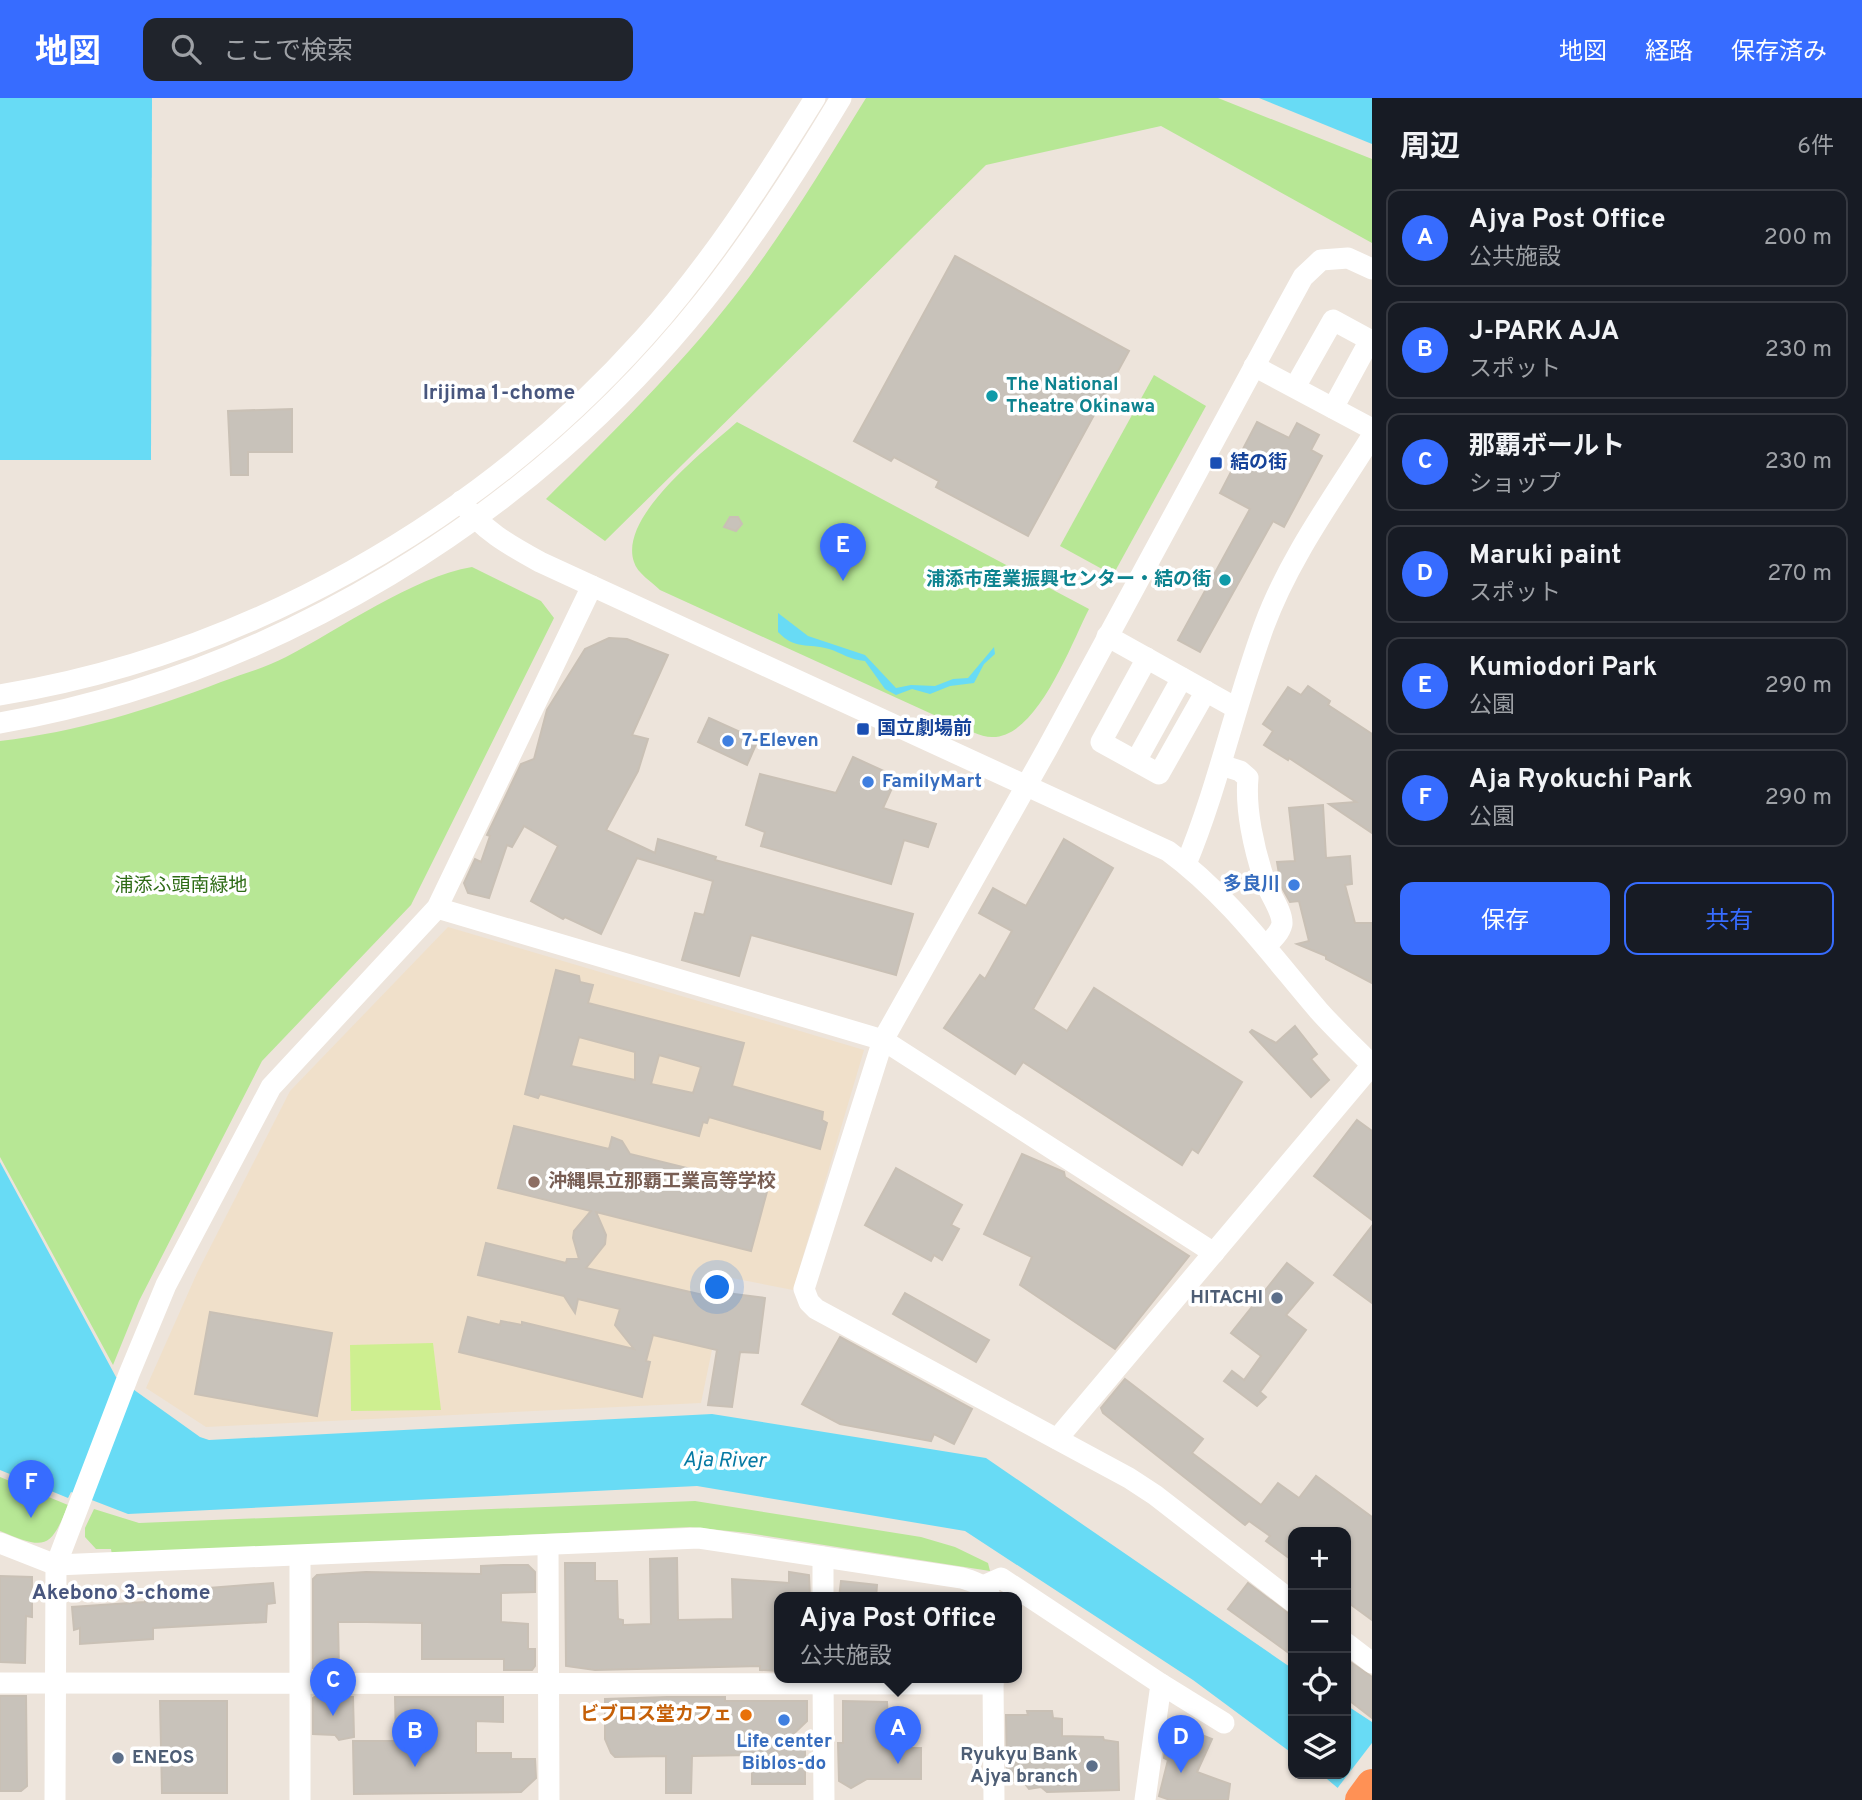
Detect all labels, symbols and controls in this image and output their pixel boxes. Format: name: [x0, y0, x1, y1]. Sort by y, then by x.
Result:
search box: [143, 18, 633, 81]
icon: search: [167, 30, 205, 68]
text: 地図: [35, 33, 101, 75]
text: ここで検索: [223, 36, 353, 69]
text: 地図: [1559, 38, 1607, 68]
text: 経路: [1645, 38, 1693, 68]
text: 保存済み: [1731, 38, 1827, 68]
text: 周辺: [1400, 130, 1460, 167]
text: 6件: [1797, 133, 1834, 162]
text: Ajya Post Office: [1469, 204, 1665, 237]
text: A: [1417, 224, 1433, 253]
text: 200 m: [1764, 224, 1832, 253]
text: 公共施設: [1469, 244, 1561, 273]
text: J-PARK AJA: [1469, 316, 1619, 349]
text: B: [1417, 336, 1433, 365]
text: 230 m: [1765, 336, 1832, 365]
text: スポット: [1469, 356, 1561, 385]
place label: The National Theatre Okinawa: [1006, 373, 1155, 419]
district label: Irijima 1-chome: [423, 380, 575, 407]
marker: The National Theatre Okinawa: [984, 388, 1000, 404]
text: 那覇ボールト: [1469, 431, 1625, 464]
text: C: [1418, 448, 1432, 477]
text: 230 m: [1765, 448, 1832, 477]
place label: 結の街: [1230, 451, 1287, 475]
marker: 結の街: [1208, 455, 1224, 471]
text: ショップ: [1469, 471, 1561, 500]
pin: E: [820, 523, 866, 581]
text: Maruki paint: [1469, 540, 1622, 573]
text: D: [1417, 560, 1433, 589]
text: 270 m: [1767, 560, 1832, 589]
place label: 浦添市産業振興センター・結の街: [926, 568, 1211, 592]
marker: 浦添市産業振興センター・結の街: [1217, 572, 1233, 588]
text: スポット: [1469, 580, 1561, 609]
text: Kumiodori Park: [1469, 652, 1657, 685]
text: E: [1418, 672, 1432, 701]
text: 290 m: [1765, 672, 1832, 701]
text: 公園: [1469, 692, 1515, 721]
place label: 国立劇場前: [877, 717, 972, 741]
marker: 国立劇場前: [855, 721, 871, 737]
place label: 7-Eleven: [742, 729, 819, 753]
marker: 7-Eleven: [720, 733, 736, 749]
text: Aja Ryokuchi Park: [1469, 764, 1693, 797]
place label: FamilyMart: [882, 770, 982, 794]
marker: FamilyMart: [860, 774, 876, 790]
text: F: [1418, 784, 1432, 813]
text: 290 m: [1765, 784, 1832, 813]
text: 公園: [1469, 804, 1515, 833]
place label: 多良川: [1223, 873, 1280, 897]
park label: 浦添ふ頭南緑地: [114, 874, 248, 898]
marker: 多良川: [1286, 877, 1302, 893]
button: 保存: [1400, 882, 1610, 955]
button: 共有: [1624, 882, 1834, 955]
place label: 沖縄県立那覇工業高等学校: [548, 1170, 776, 1194]
marker: 沖縄県立那覇工業高等学校: [526, 1174, 542, 1190]
your location: [700, 1270, 734, 1304]
place label: HITACHI: [1190, 1286, 1263, 1310]
marker: HITACHI: [1269, 1290, 1285, 1306]
water label: Aja River: [682, 1447, 768, 1475]
pin: F: [8, 1460, 54, 1518]
map controls: [1288, 1527, 1351, 1779]
button: +: [1288, 1527, 1351, 1590]
district label: Akebono 3-chome: [32, 1580, 210, 1607]
button: −: [1288, 1590, 1351, 1653]
popup: [774, 1592, 1022, 1683]
text: Ajya Post Office: [800, 1603, 996, 1636]
text: 公共施設: [800, 1643, 892, 1672]
button: locate: [1288, 1653, 1351, 1716]
pin: C: [310, 1658, 356, 1716]
place label: ビブロス堂カフェ: [580, 1703, 732, 1727]
pin: A: [875, 1706, 921, 1764]
marker: ビブロス堂カフェ: [738, 1707, 754, 1723]
pin: B: [392, 1709, 438, 1767]
marker: Life center Biblos-do: [776, 1712, 792, 1728]
pin: D: [1158, 1715, 1204, 1773]
button: layers: [1288, 1716, 1351, 1779]
place label: Life center Biblos-do: [736, 1730, 832, 1776]
place label: Ryukyu Bank Ajya branch: [960, 1743, 1078, 1789]
place label: ENEOS: [132, 1746, 194, 1770]
marker: ENEOS: [110, 1750, 126, 1766]
marker: Ryukyu Bank Ajya branch: [1084, 1758, 1100, 1774]

